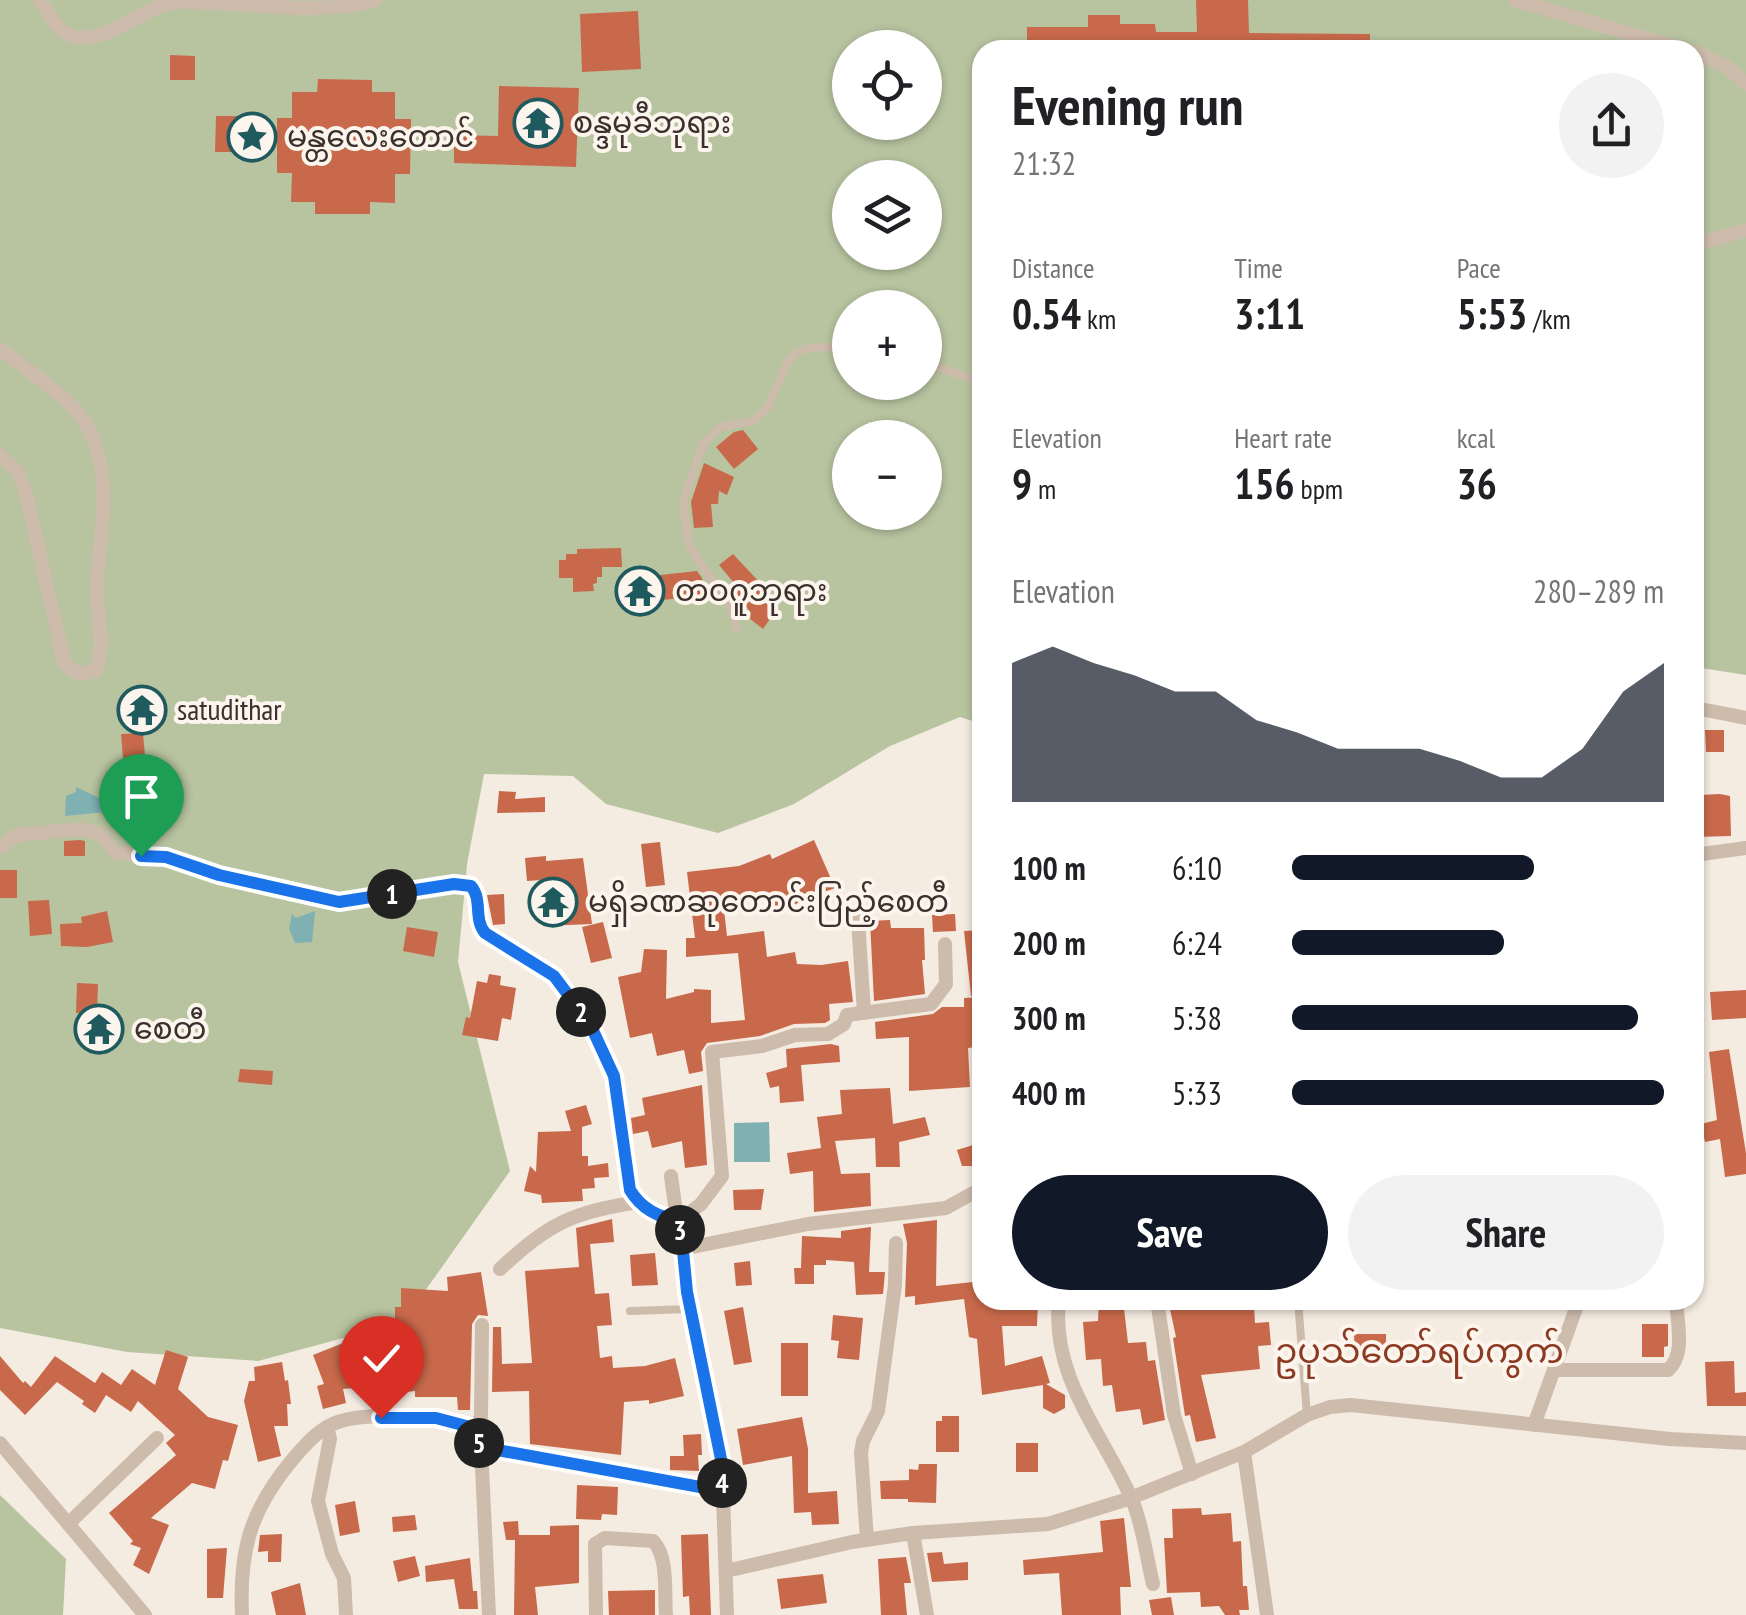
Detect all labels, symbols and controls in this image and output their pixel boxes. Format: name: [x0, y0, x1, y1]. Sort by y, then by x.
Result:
map controls: [832, 30, 942, 530]
button: locate: [832, 30, 942, 140]
text: Evening run: [1012, 69, 1244, 140]
button: share: [1559, 73, 1664, 178]
temple icon: စန္ဒမုခီဘုရား: [512, 97, 564, 149]
place label: စန္ဒမုခီဘုရား: [573, 101, 731, 149]
place icon: မန္တလေးတောင်: [226, 111, 278, 163]
place label: မန္တလေးတောင်: [287, 115, 474, 162]
text: 21:32: [1012, 142, 1076, 184]
button: layers: [832, 160, 942, 270]
text: Distance: [1012, 249, 1095, 286]
text: Time: [1234, 249, 1283, 286]
text: Pace: [1457, 249, 1501, 286]
text: 0.54: [1012, 286, 1081, 341]
text: 3:11: [1234, 286, 1305, 341]
text: 5:53: [1457, 286, 1527, 341]
button: +: [832, 290, 942, 400]
text: km: [1081, 300, 1116, 337]
text: /km: [1527, 300, 1571, 337]
text: Elevation: [1012, 419, 1102, 456]
text: Heart rate: [1234, 419, 1332, 456]
text: kcal: [1457, 419, 1495, 456]
button: −: [832, 420, 942, 530]
text: 9: [1012, 456, 1032, 511]
text: 156: [1234, 456, 1295, 511]
text: 36: [1457, 456, 1497, 511]
text: m: [1032, 470, 1056, 507]
text: bpm: [1295, 470, 1343, 507]
temple icon: တဝဂူဘုရား: [614, 565, 666, 617]
place label: တဝဂူဘုရား: [675, 570, 827, 616]
text: Elevation: [1012, 570, 1115, 612]
text: 280–289 m: [1533, 570, 1664, 612]
temple icon: satudithar: [116, 684, 168, 736]
place label: satudithar: [177, 689, 282, 728]
pin: [99, 754, 184, 857]
icon: arrive: [114, 769, 169, 824]
text: 100 m: [1012, 847, 1086, 889]
text: 6:10: [1172, 847, 1222, 889]
pin: 1: [367, 869, 417, 919]
text: 1: [385, 875, 399, 912]
temple icon: မရှိခဏဆုတောင်းပြည့်စေတီ: [527, 876, 579, 928]
place label: မရှိခဏဆုတောင်းပြည့်စေတီ: [588, 880, 949, 927]
text: 200 m: [1012, 922, 1086, 964]
text: 6:24: [1172, 922, 1222, 964]
pin: 2: [556, 987, 606, 1037]
text: 2: [574, 993, 588, 1030]
text: 300 m: [1012, 997, 1086, 1039]
text: 5:38: [1172, 997, 1222, 1039]
temple icon: စေတီ: [73, 1003, 125, 1055]
place label: စေတီ: [134, 1007, 206, 1047]
text: 400 m: [1012, 1072, 1086, 1114]
text: 5:33: [1172, 1072, 1222, 1114]
button: Save: [1012, 1175, 1328, 1290]
button: Share: [1348, 1175, 1664, 1290]
pin: 3: [655, 1205, 705, 1255]
text: 3: [673, 1211, 687, 1248]
pin: [339, 1316, 424, 1419]
district label: ဥပုသ်တော်ရပ်ကွက်: [1274, 1327, 1564, 1379]
icon: check: [354, 1331, 409, 1386]
pin: 5: [454, 1418, 504, 1468]
text: 5: [472, 1424, 486, 1461]
pin: 4: [697, 1458, 747, 1508]
text: 4: [715, 1464, 729, 1501]

